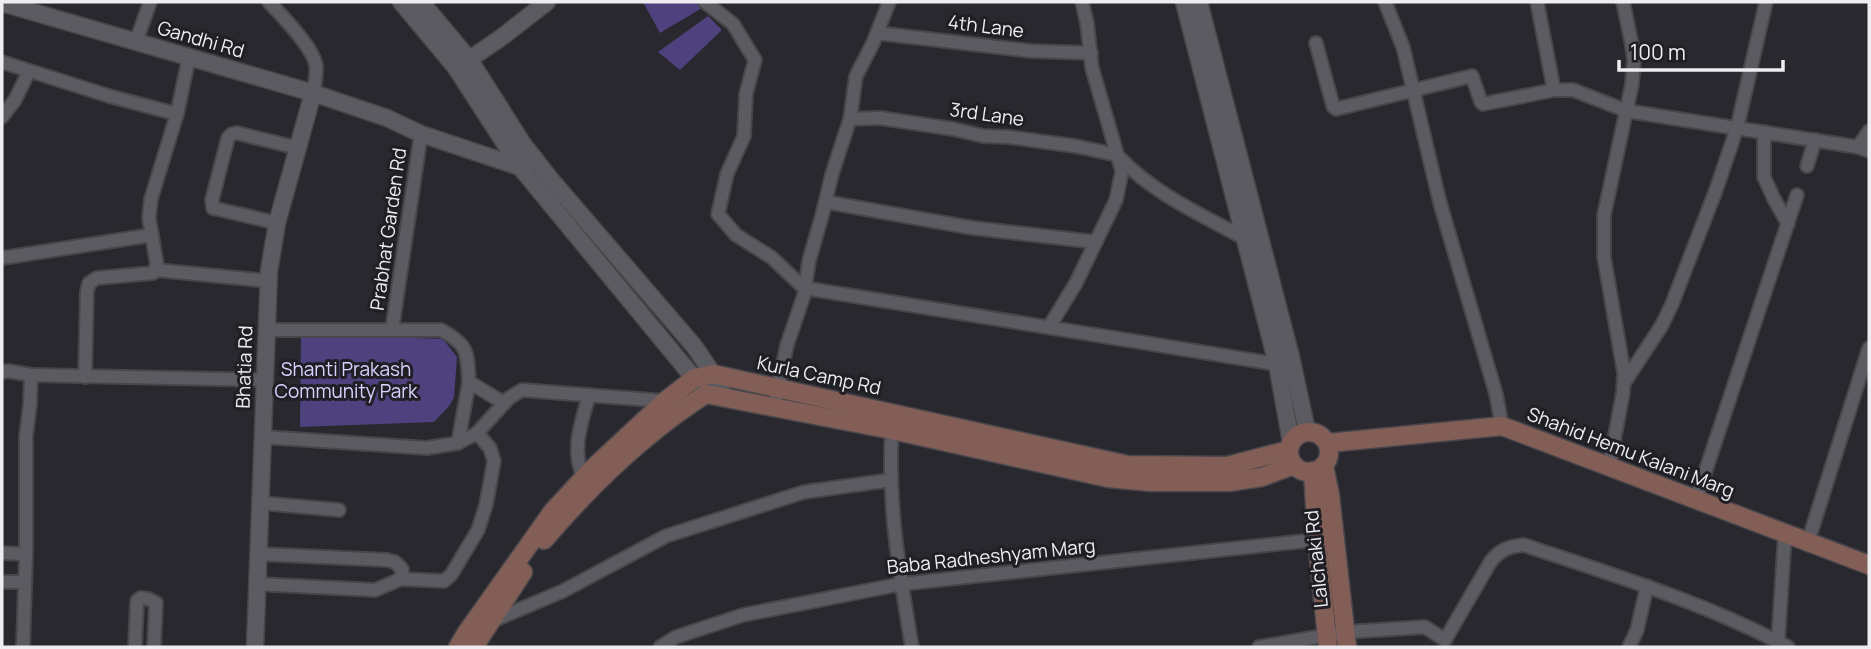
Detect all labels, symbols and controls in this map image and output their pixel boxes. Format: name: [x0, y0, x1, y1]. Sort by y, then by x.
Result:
street label: 4th Lane: [946, 8, 1026, 44]
street label: Gandhi Rd: [155, 14, 247, 64]
scale bar: [1619, 28, 1784, 72]
text: 100 m: [1630, 38, 1686, 66]
street label: 3rd Lane: [948, 96, 1026, 132]
street label: Prabhat Garden Rd: [364, 146, 412, 312]
street label: Bhatia Rd: [230, 325, 258, 409]
street label: Kurla Camp Rd: [755, 349, 883, 401]
park label: Shanti Prakash Community Park: [274, 356, 418, 404]
street label: Shahid Hemu Kalani Marg: [1524, 400, 1738, 504]
street label: Lalchaki Rd: [1298, 509, 1334, 609]
street label: Baba Radheshyam Marg: [885, 532, 1097, 580]

